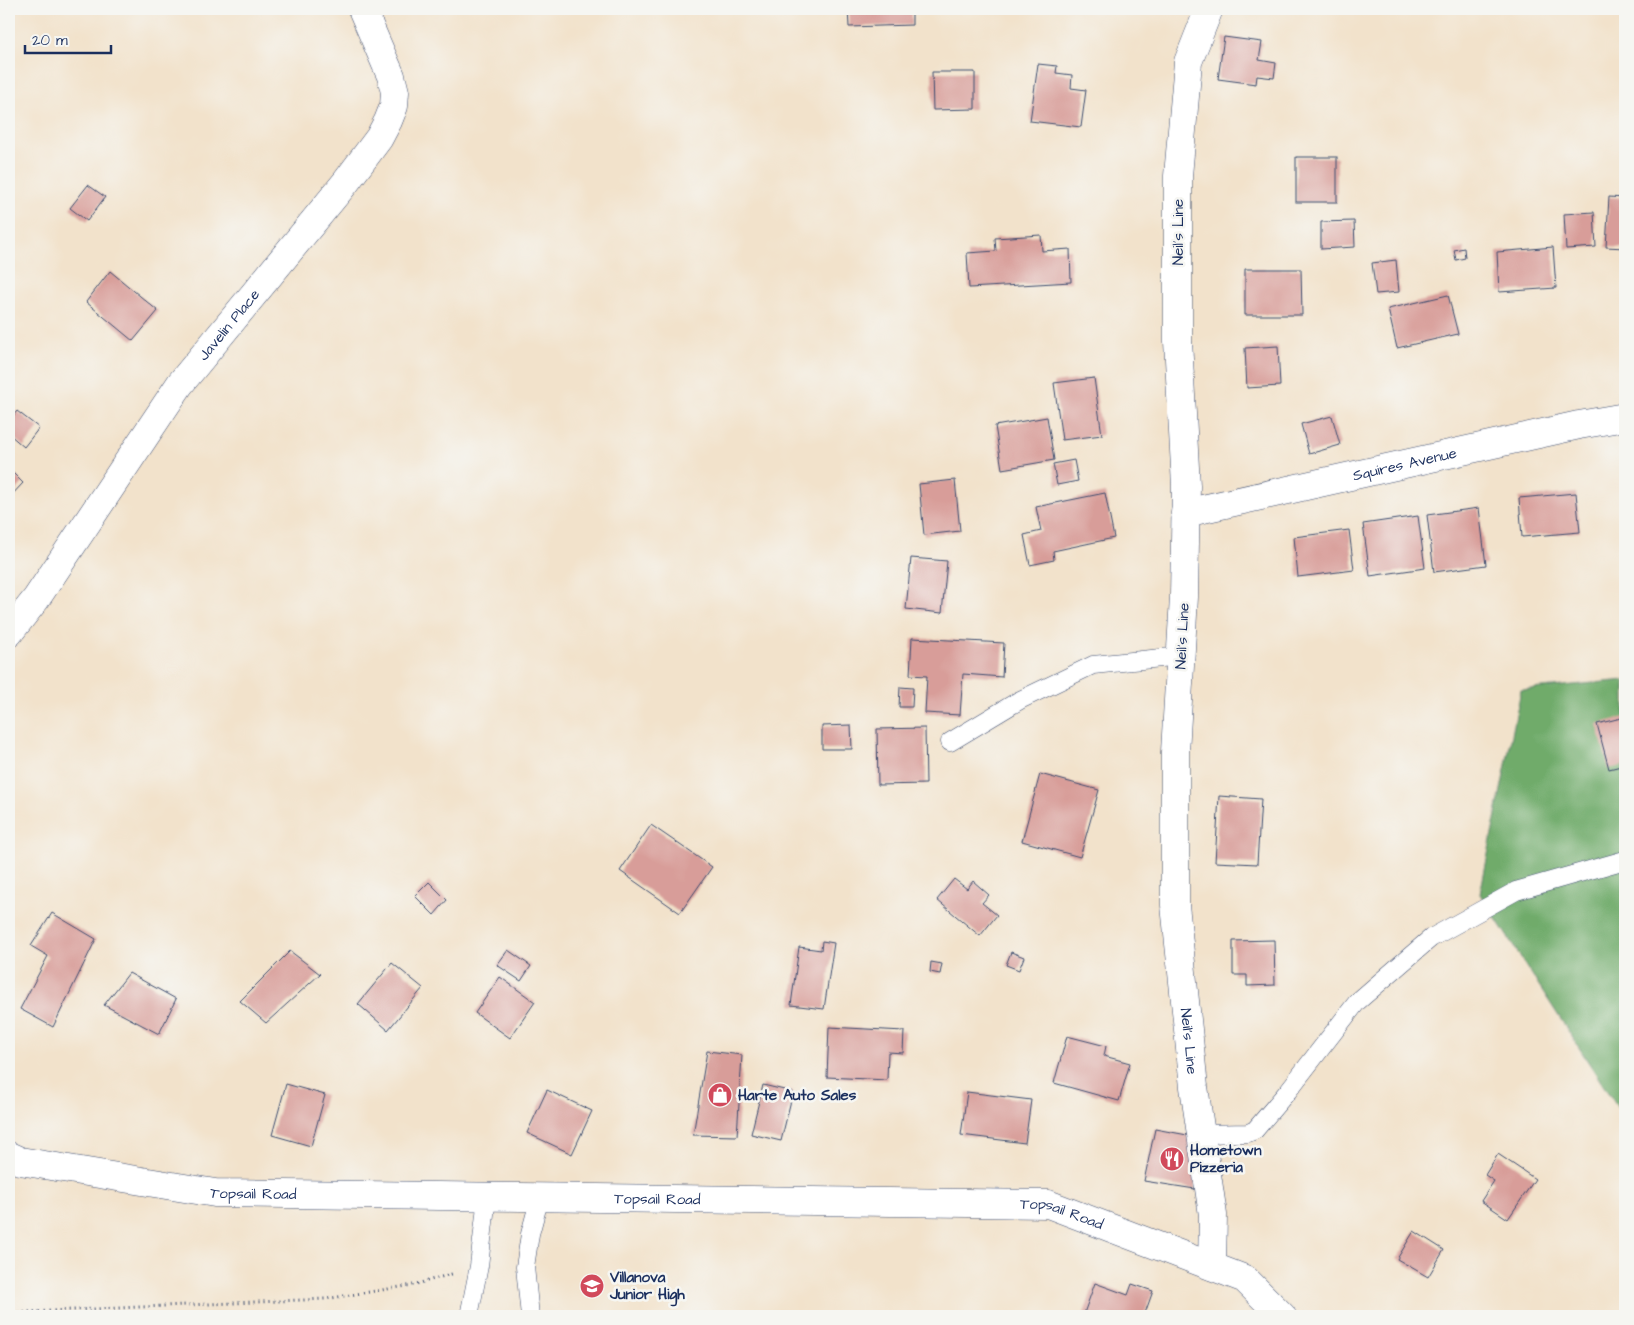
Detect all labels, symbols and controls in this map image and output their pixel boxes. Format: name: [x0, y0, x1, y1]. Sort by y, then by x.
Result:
scale bar: [25, 22, 111, 54]
text: 20 m: [32, 30, 68, 51]
street label: Neil's Line: [1168, 199, 1189, 265]
street label: Javelin Place: [193, 285, 265, 365]
street label: Squires Avenue: [1351, 443, 1459, 486]
street label: Neil's Line: [1170, 602, 1195, 670]
street label: Neil's Line: [1175, 1007, 1203, 1076]
shop icon: Harte Auto Sales: [707, 1082, 733, 1108]
place label: Harte Auto Sales: [738, 1085, 857, 1106]
place label: Hometown Pizzeria: [1190, 1140, 1262, 1178]
restaurant icon: Hometown Pizzeria: [1159, 1146, 1185, 1172]
street label: Topsail Road: [208, 1182, 297, 1205]
street label: Topsail Road: [614, 1188, 701, 1210]
street label: Topsail Road: [1020, 1194, 1106, 1235]
place label: Villanova Junior High: [609, 1267, 685, 1307]
school or university icon: Villanova Junior High: [579, 1273, 605, 1299]

